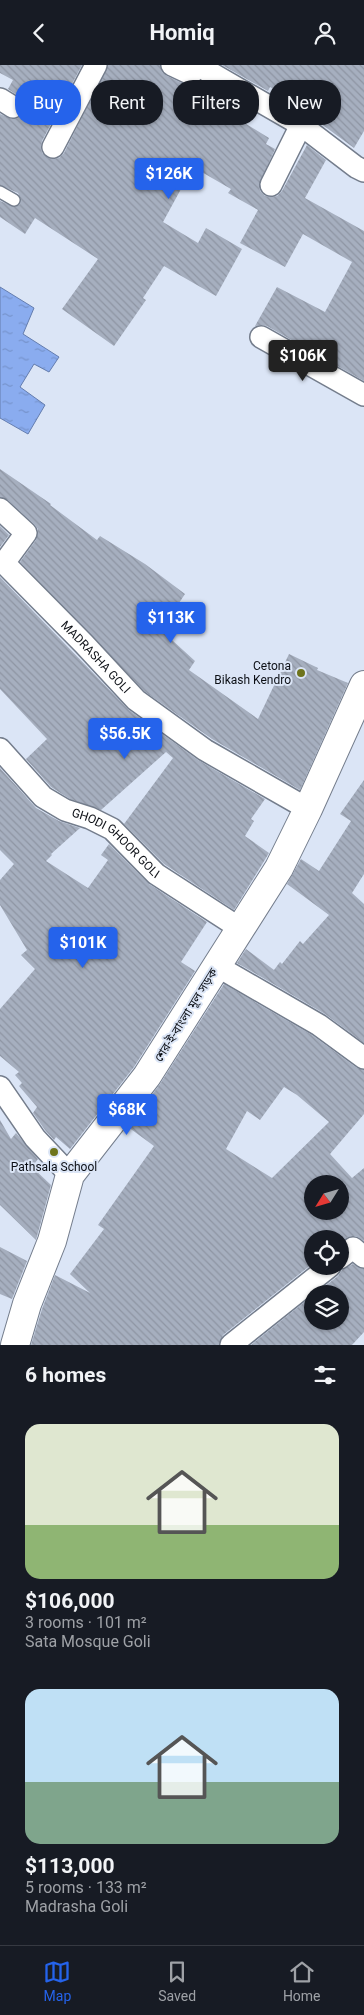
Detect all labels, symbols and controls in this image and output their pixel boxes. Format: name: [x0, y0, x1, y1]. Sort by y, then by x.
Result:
icon: back: [25, 19, 53, 47]
icon: person: [311, 19, 339, 47]
text: Homiq: [149, 20, 215, 45]
chip: Buy: [15, 80, 81, 125]
chip: Rent: [91, 80, 163, 125]
chip: Filters: [173, 80, 259, 125]
chip: New: [269, 80, 341, 125]
pin: $126K: [134, 157, 204, 200]
text: $126K: [146, 164, 192, 183]
pin: $106K: [268, 339, 338, 382]
text: $106K: [280, 346, 326, 365]
pin: $113K: [136, 601, 206, 644]
text: $113K: [148, 608, 194, 627]
street label: MADRASHA GOLI: [58, 618, 133, 696]
place label: Cetona Bikash Kendro: [214, 659, 291, 687]
marker: Cetona Bikash Kendro: [295, 667, 307, 679]
pin: $56.5K: [84, 717, 166, 760]
text: $56.5K: [99, 724, 151, 743]
street label: GHODI GHOOR GOLI: [70, 806, 162, 881]
pin: $101K: [48, 927, 118, 969]
text: $101K: [60, 933, 106, 952]
street label: শের-ই-বাংলা মূল সড়ক: [151, 965, 221, 1065]
pin: $68K: [97, 1093, 157, 1136]
text: $68K: [108, 1100, 146, 1119]
marker: Pathsala School: [48, 1146, 60, 1158]
place label: Pathsala School: [11, 1160, 97, 1174]
north arrow: [304, 1175, 349, 1220]
map controls: [304, 1175, 349, 1330]
button: locate: [304, 1230, 349, 1275]
button: layers: [304, 1285, 349, 1330]
icon: filters: [311, 1361, 339, 1389]
text: 6 homes: [25, 1363, 106, 1387]
icon: home: [137, 1457, 227, 1547]
text: $106,000: [25, 1589, 115, 1613]
text: 3 rooms · 101 m²: [25, 1613, 147, 1632]
text: Sata Mosque Goli: [25, 1632, 151, 1651]
icon: home: [137, 1722, 227, 1812]
text: $113,000: [25, 1854, 115, 1878]
text: 5 rooms · 133 m²: [25, 1878, 147, 1897]
text: Madrasha Goli: [25, 1897, 128, 1916]
tab: Map: [43, 1958, 71, 2004]
tab: Saved: [158, 1958, 196, 2004]
tab: Home: [283, 1958, 321, 2004]

